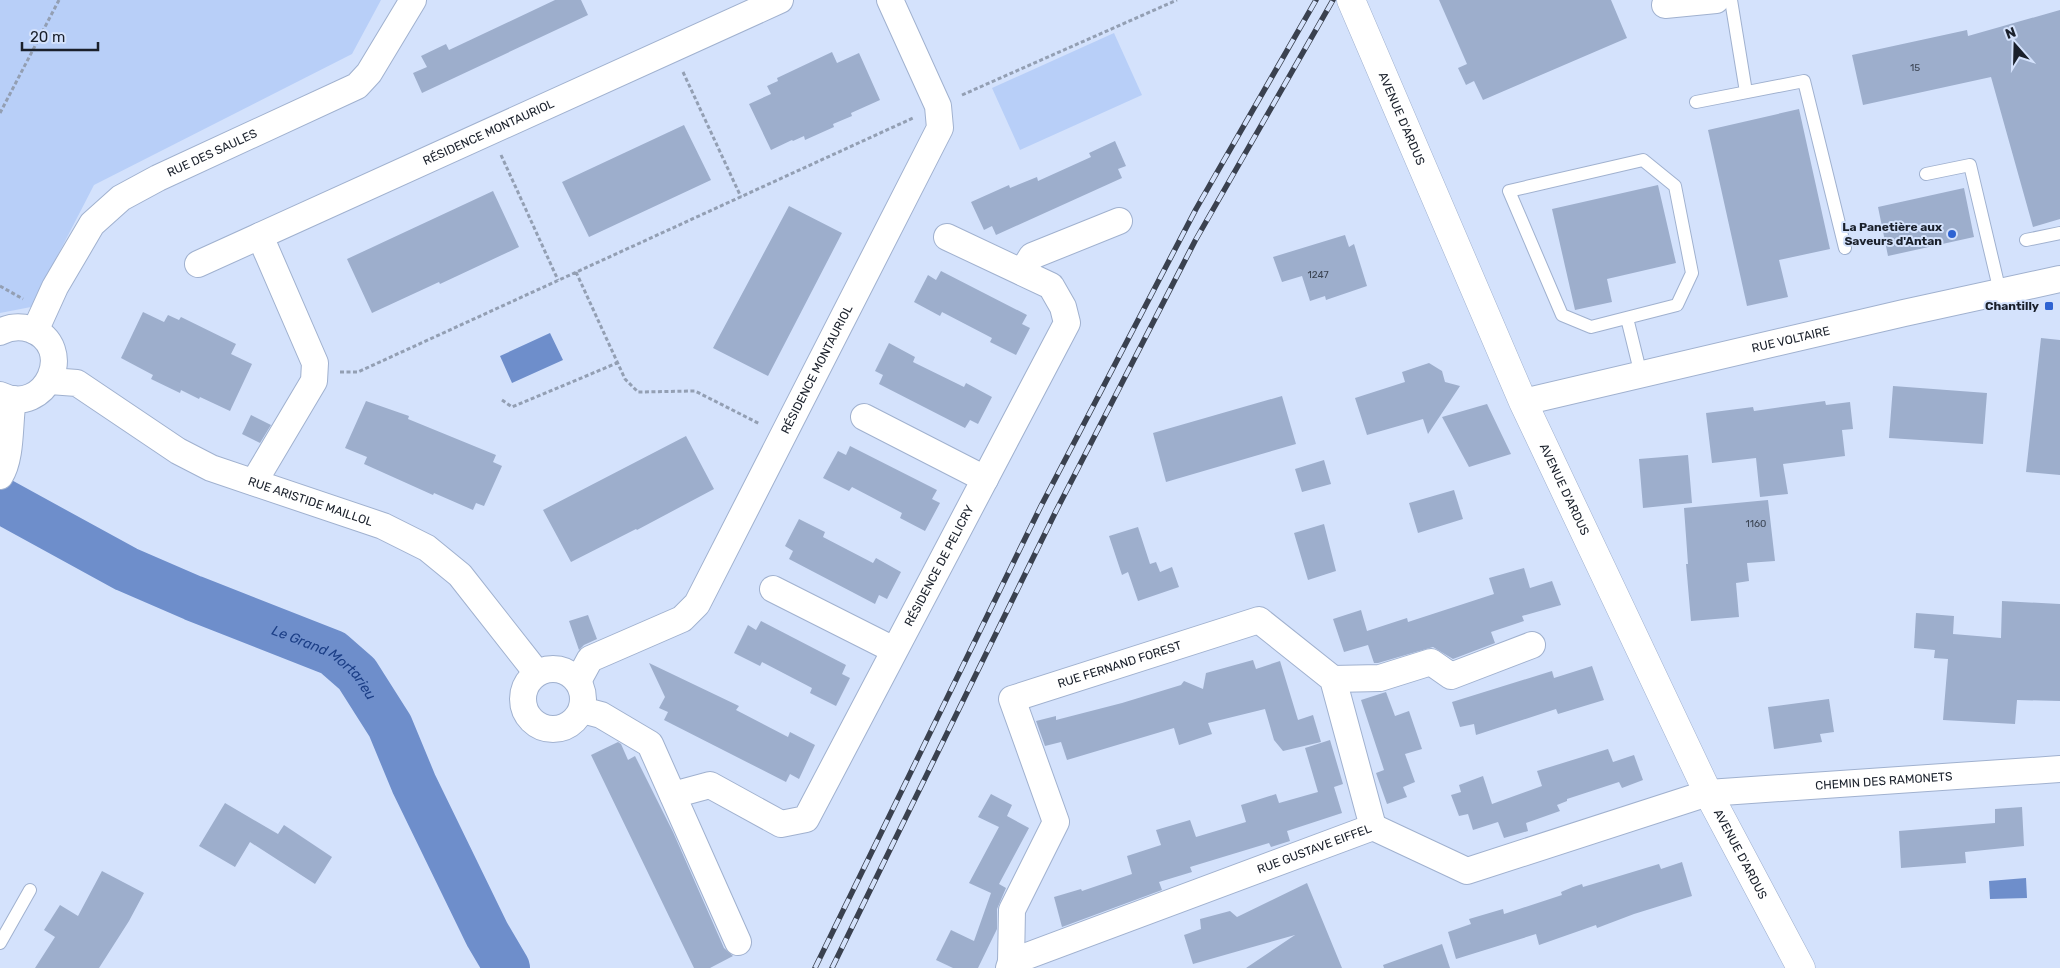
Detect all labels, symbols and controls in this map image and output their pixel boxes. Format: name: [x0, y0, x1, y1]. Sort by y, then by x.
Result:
scale bar: [22, 20, 99, 52]
north arrow: [1990, 20, 2040, 70]
text: N: [2003, 24, 2018, 43]
text: 20 m: [30, 28, 65, 46]
house number: 15: [1910, 62, 1920, 74]
street label: AVENUE D'ARDUS: [1376, 70, 1428, 167]
street label: RÉSIDENCE MONTAURIOL: [421, 96, 556, 168]
street label: RUE DES SAULES: [165, 126, 259, 180]
place label: La Panetière aux Saveurs d'Antan: [1842, 220, 1942, 248]
marker: La Panetière aux Saveurs d'Antan: [1946, 228, 1958, 240]
house number: 1247: [1307, 269, 1329, 281]
place label: Chantilly: [1985, 299, 2039, 313]
marker: Chantilly: [2043, 300, 2055, 312]
street label: RÉSIDENCE MONTAURIOL: [778, 303, 855, 436]
street label: RUE VOLTAIRE: [1750, 324, 1831, 355]
street label: AVENUE D'ARDUS: [1537, 441, 1592, 538]
street label: RUE ARISTIDE MAILLOL: [246, 474, 375, 529]
street label: RÉSIDENCE DE PELICRY: [902, 503, 977, 629]
house number: 1160: [1746, 518, 1766, 530]
water label: Le Grand Mortarieu: [270, 621, 380, 703]
street label: RUE FERNAND FOREST: [1056, 638, 1183, 691]
street label: CHEMIN DES RAMONETS: [1815, 769, 1953, 793]
street label: AVENUE D'ARDUS: [1711, 807, 1770, 901]
street label: RUE GUSTAVE EIFFEL: [1255, 821, 1374, 877]

